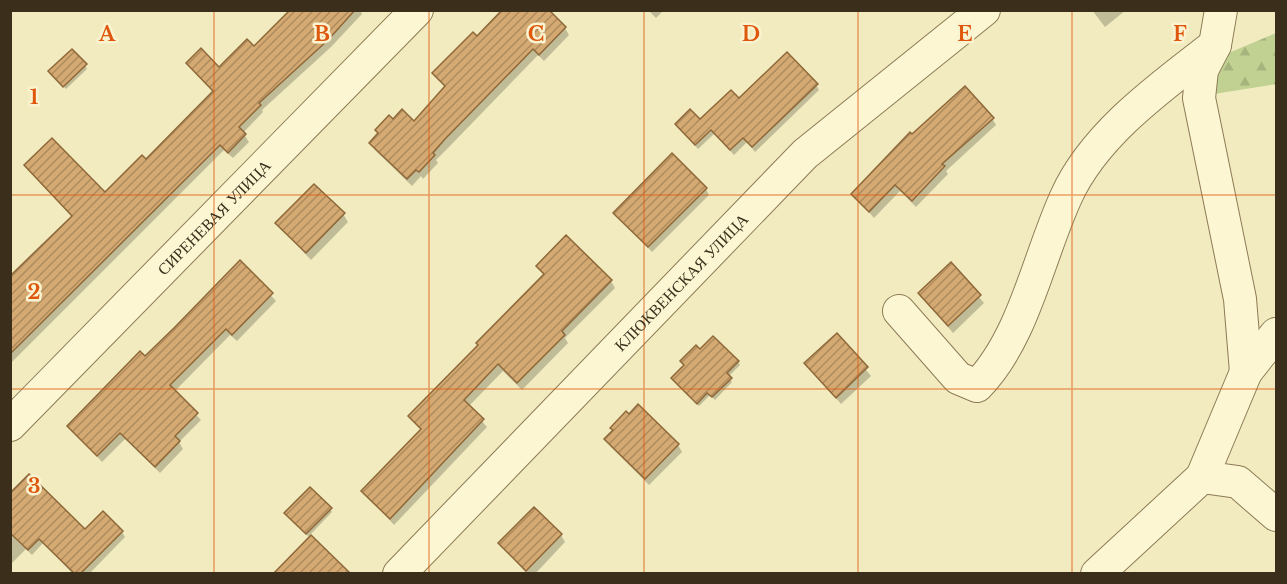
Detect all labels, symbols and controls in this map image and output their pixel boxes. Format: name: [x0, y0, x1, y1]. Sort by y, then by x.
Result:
text: A: [98, 22, 116, 46]
text: B: [314, 22, 330, 46]
text: C: [528, 22, 544, 46]
text: D: [742, 22, 760, 46]
text: E: [957, 22, 973, 46]
text: F: [1173, 22, 1187, 46]
text: 1: [30, 85, 39, 109]
street label: СИРЕНЕВАЯ УЛИЦА: [153, 155, 275, 279]
street label: КЛЮКВЕНСКАЯ УЛИЦА: [610, 209, 753, 355]
text: 2: [27, 280, 41, 304]
text: 3: [28, 474, 40, 498]

